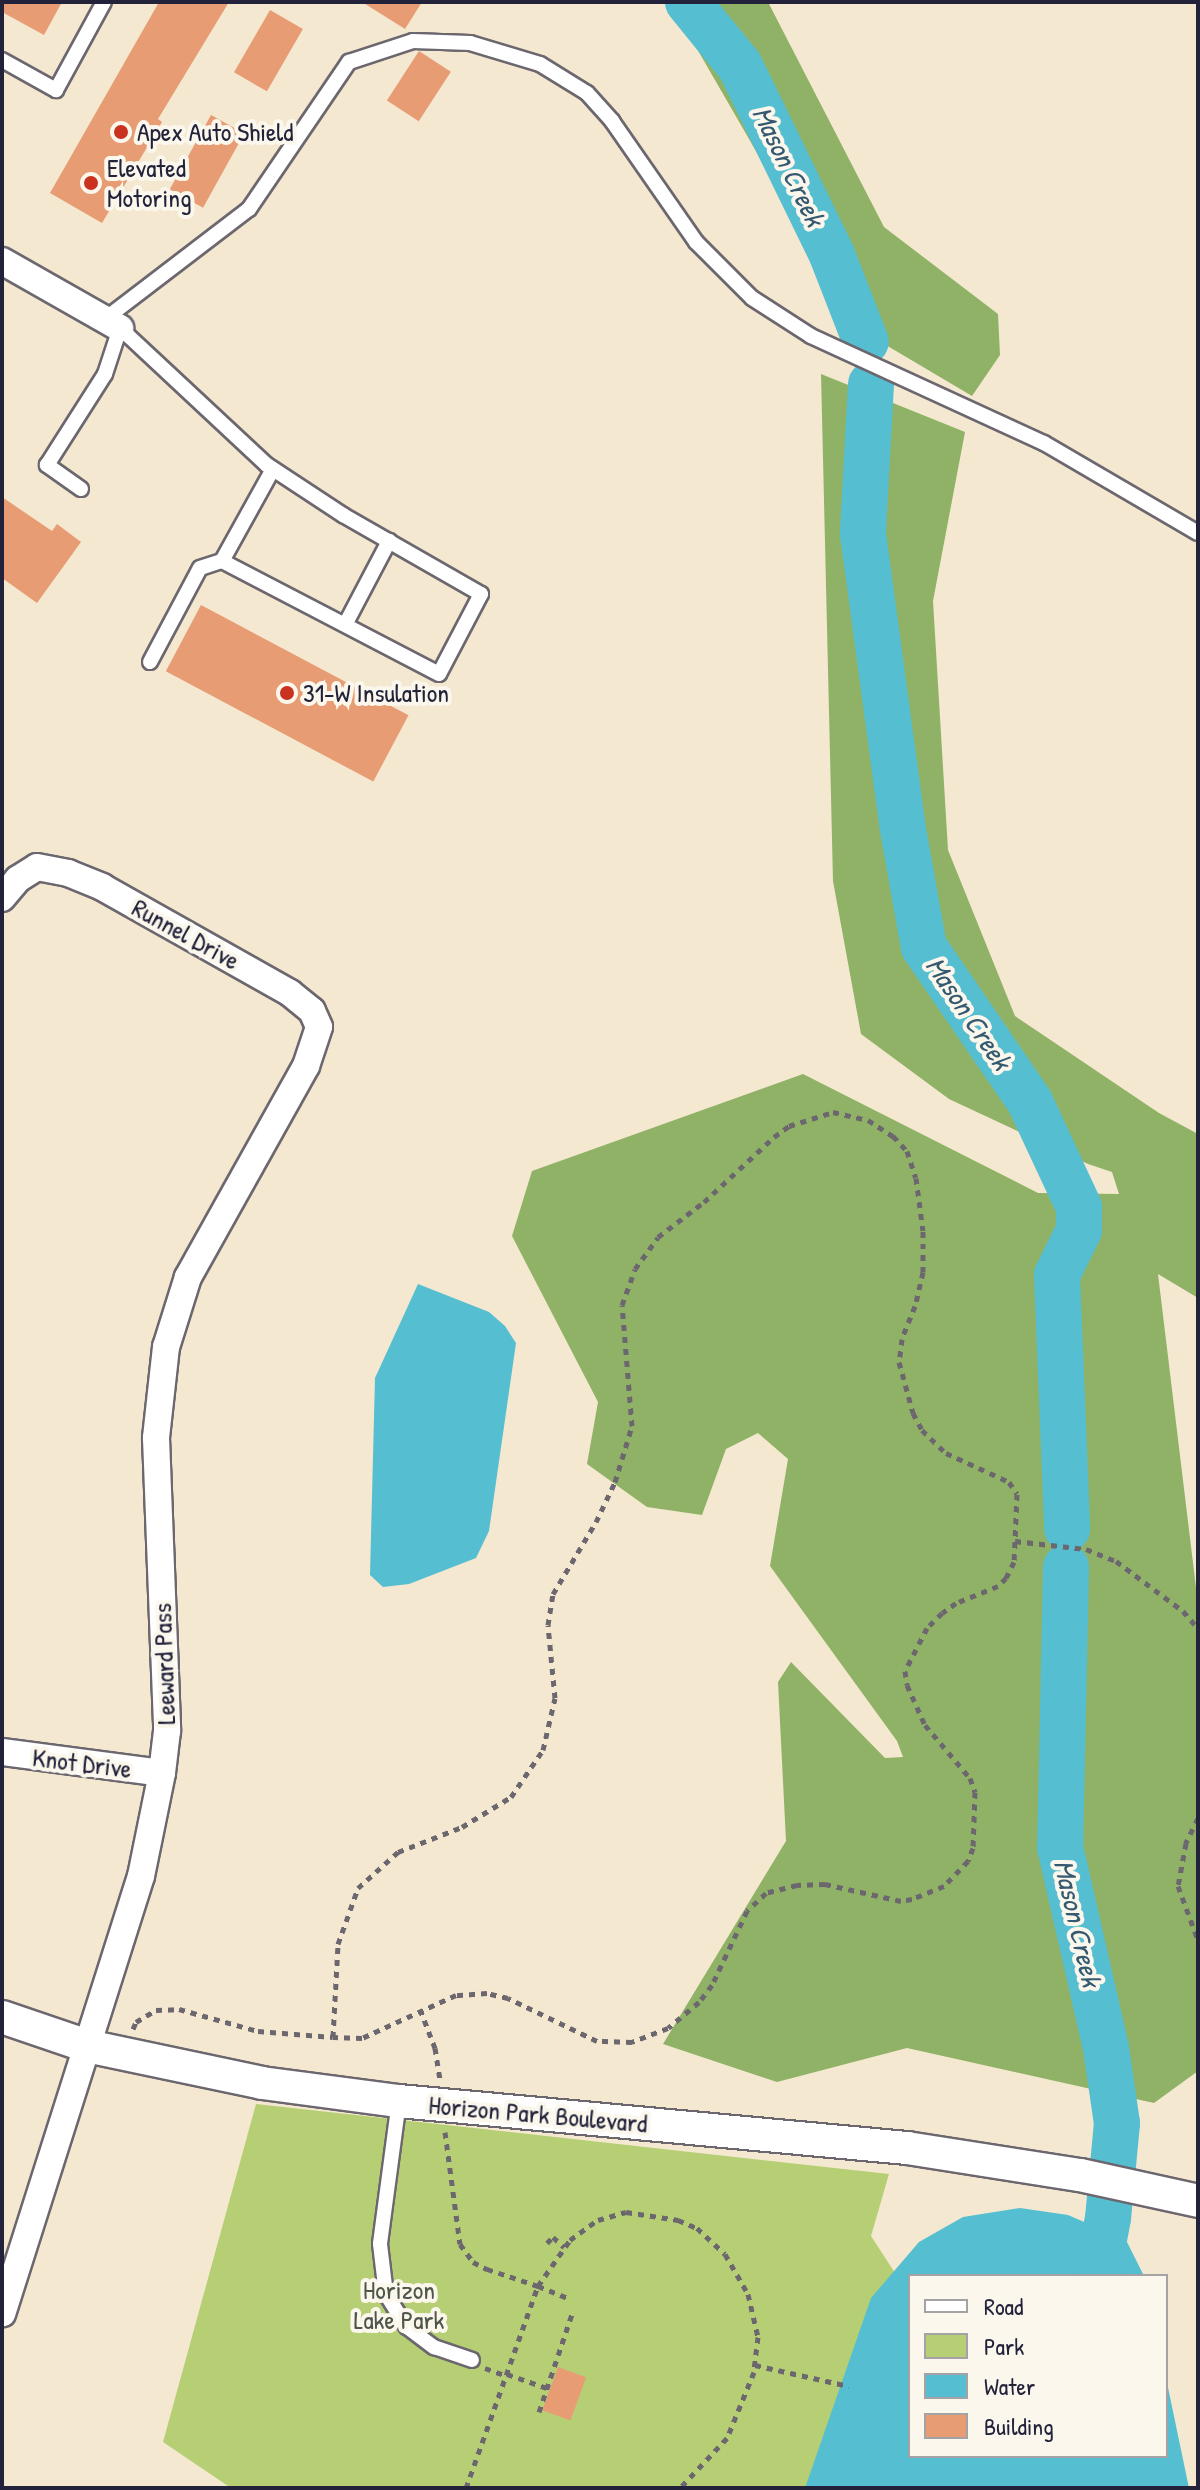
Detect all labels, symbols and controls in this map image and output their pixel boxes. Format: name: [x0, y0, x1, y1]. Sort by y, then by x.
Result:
water label: Mason Creek: [746, 101, 832, 231]
place label: Apex Auto Shield: [137, 116, 293, 148]
marker: Apex Auto Shield: [112, 123, 130, 141]
place label: Elevated Motoring: [107, 152, 192, 214]
marker: Elevated Motoring: [82, 174, 100, 192]
place label: 31-W Insulation: [303, 677, 449, 709]
marker: 31-W Insulation: [278, 684, 296, 702]
street label: Runnel Drive: [127, 892, 245, 976]
water label: Mason Creek: [919, 950, 1019, 1076]
street label: Leeward Pass: [146, 1603, 182, 1725]
street label: Knot Drive: [31, 1741, 133, 1785]
water label: Mason Creek: [1047, 1856, 1109, 1990]
street label: Horizon Park Boulevard: [427, 2089, 649, 2139]
park label: Horizon Lake Park: [354, 2274, 444, 2336]
legend: [908, 2274, 1168, 2458]
text: Road: [984, 2290, 1023, 2322]
text: Park: [984, 2330, 1024, 2362]
text: Water: [984, 2370, 1035, 2402]
text: Building: [984, 2410, 1054, 2442]

